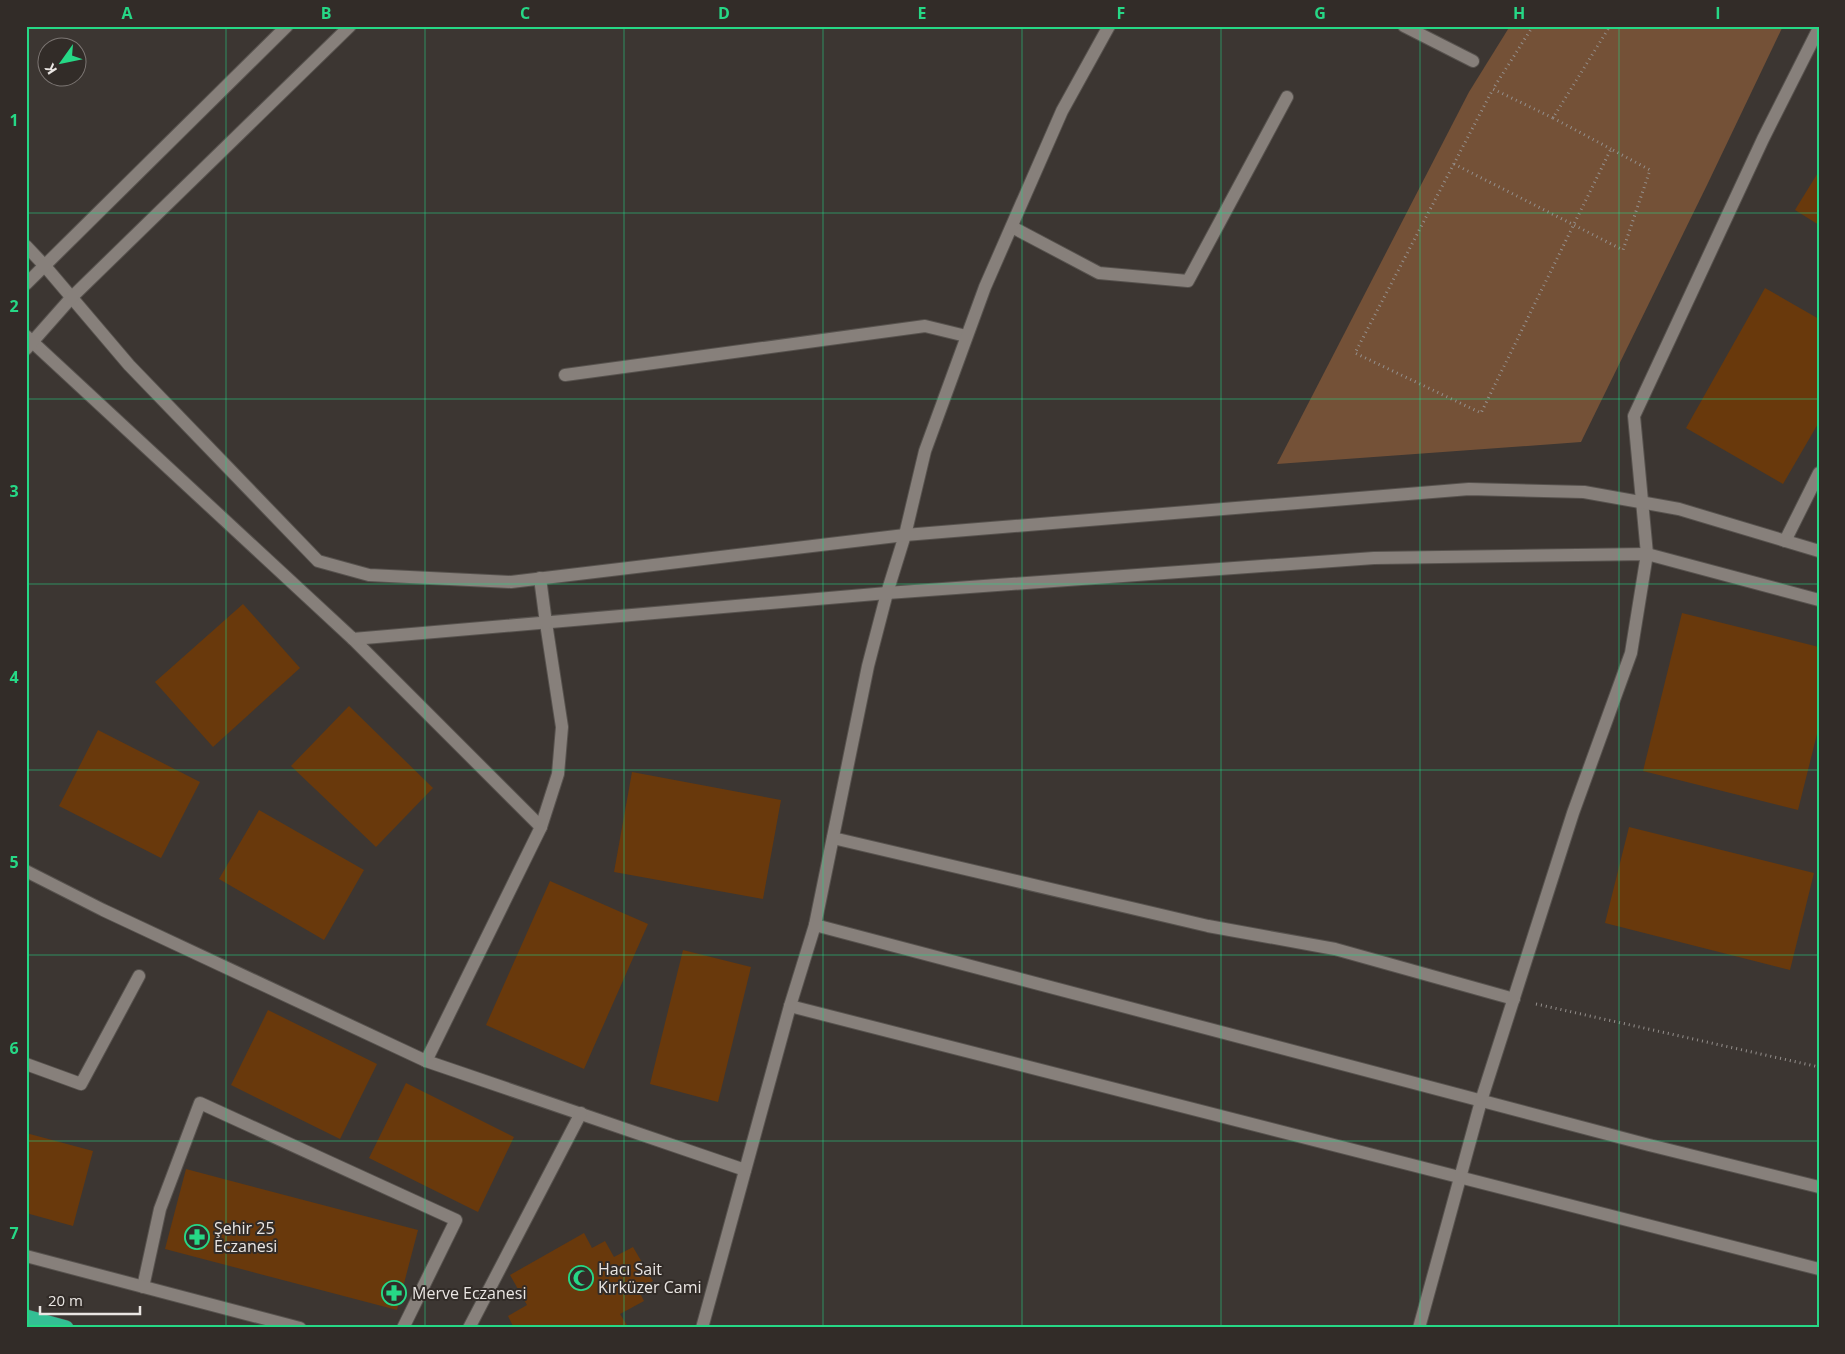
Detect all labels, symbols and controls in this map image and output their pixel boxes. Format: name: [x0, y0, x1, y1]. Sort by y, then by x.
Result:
text: A: [121, 2, 133, 24]
text: B: [321, 2, 331, 24]
text: C: [520, 2, 530, 24]
text: D: [718, 2, 730, 24]
text: E: [918, 2, 927, 24]
text: F: [1117, 2, 1125, 24]
text: G: [1314, 2, 1326, 24]
text: H: [1513, 2, 1525, 24]
text: I: [1715, 2, 1721, 24]
north arrow: [38, 38, 88, 88]
text: K: [40, 60, 61, 78]
text: 1: [9, 109, 19, 131]
text: 2: [9, 295, 19, 317]
text: 3: [9, 480, 19, 502]
text: 4: [9, 666, 19, 688]
text: 5: [9, 851, 19, 873]
text: 6: [9, 1037, 19, 1059]
place label: Şehir 25 Eczanesi: [214, 1217, 277, 1257]
text: 7: [9, 1222, 19, 1244]
pharmacy icon: Şehir 25 Eczanesi: [184, 1224, 210, 1250]
place label: Hacı Sait Kırküzer Cami: [598, 1258, 702, 1298]
mosque icon: Hacı Sait Kırküzer Cami: [568, 1265, 594, 1291]
pharmacy icon: Merve Eczanesi: [381, 1280, 407, 1306]
place label: Merve Eczanesi: [412, 1282, 526, 1304]
scale bar: [40, 1284, 140, 1316]
text: 20 m: [48, 1290, 83, 1310]

